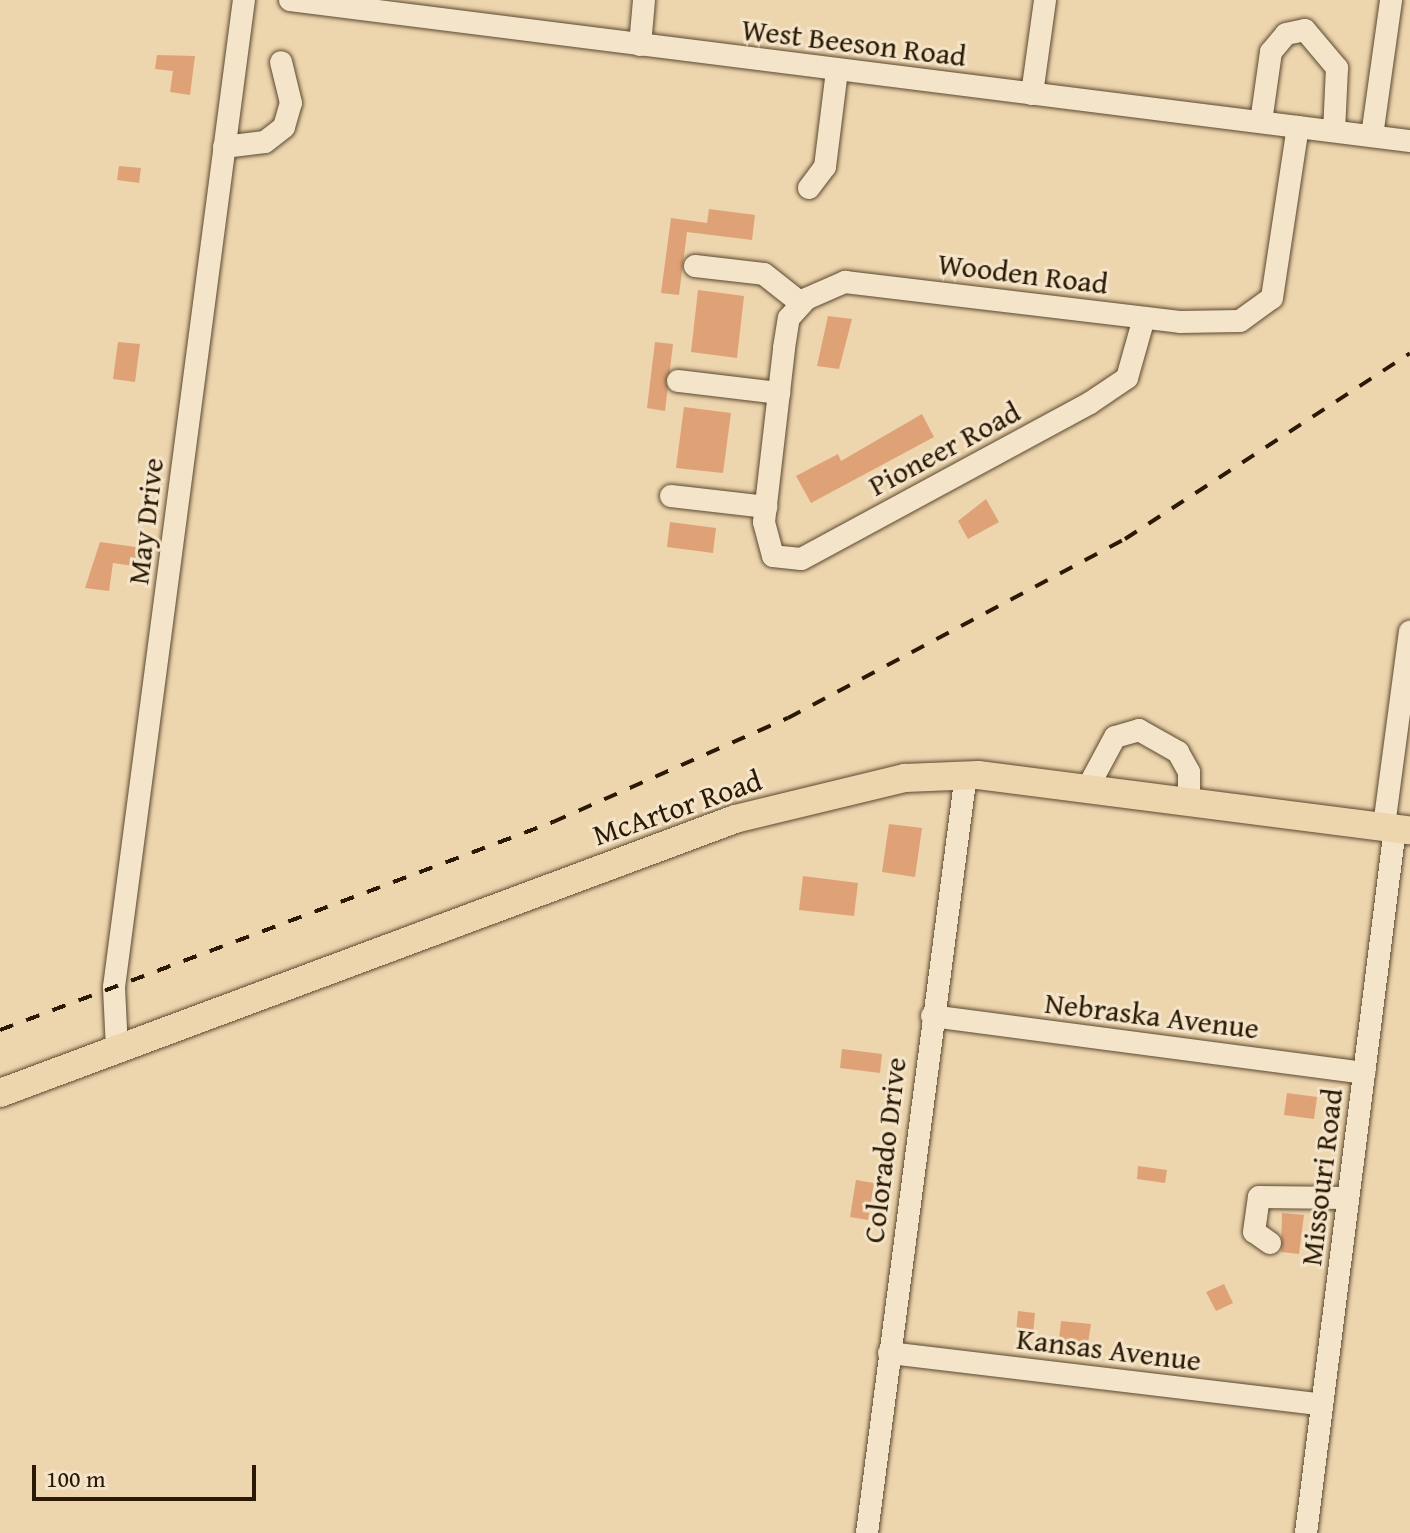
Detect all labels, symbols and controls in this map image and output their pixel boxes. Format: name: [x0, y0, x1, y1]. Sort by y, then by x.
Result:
street label: West Beeson Road: [740, 10, 968, 74]
street label: Wooden Road: [936, 245, 1110, 301]
street label: Pioneer Road: [862, 393, 1026, 503]
street label: May Drive: [119, 455, 171, 587]
street label: McArtor Road: [588, 761, 766, 853]
street label: Nebraska Avenue: [1043, 984, 1261, 1046]
street label: Colorado Drive: [855, 1055, 913, 1245]
street label: Missouri Road: [1292, 1086, 1350, 1268]
street label: Kansas Avenue: [1015, 1320, 1203, 1378]
scale bar: [36, 1449, 260, 1499]
text: 100 m: [46, 1461, 106, 1496]

